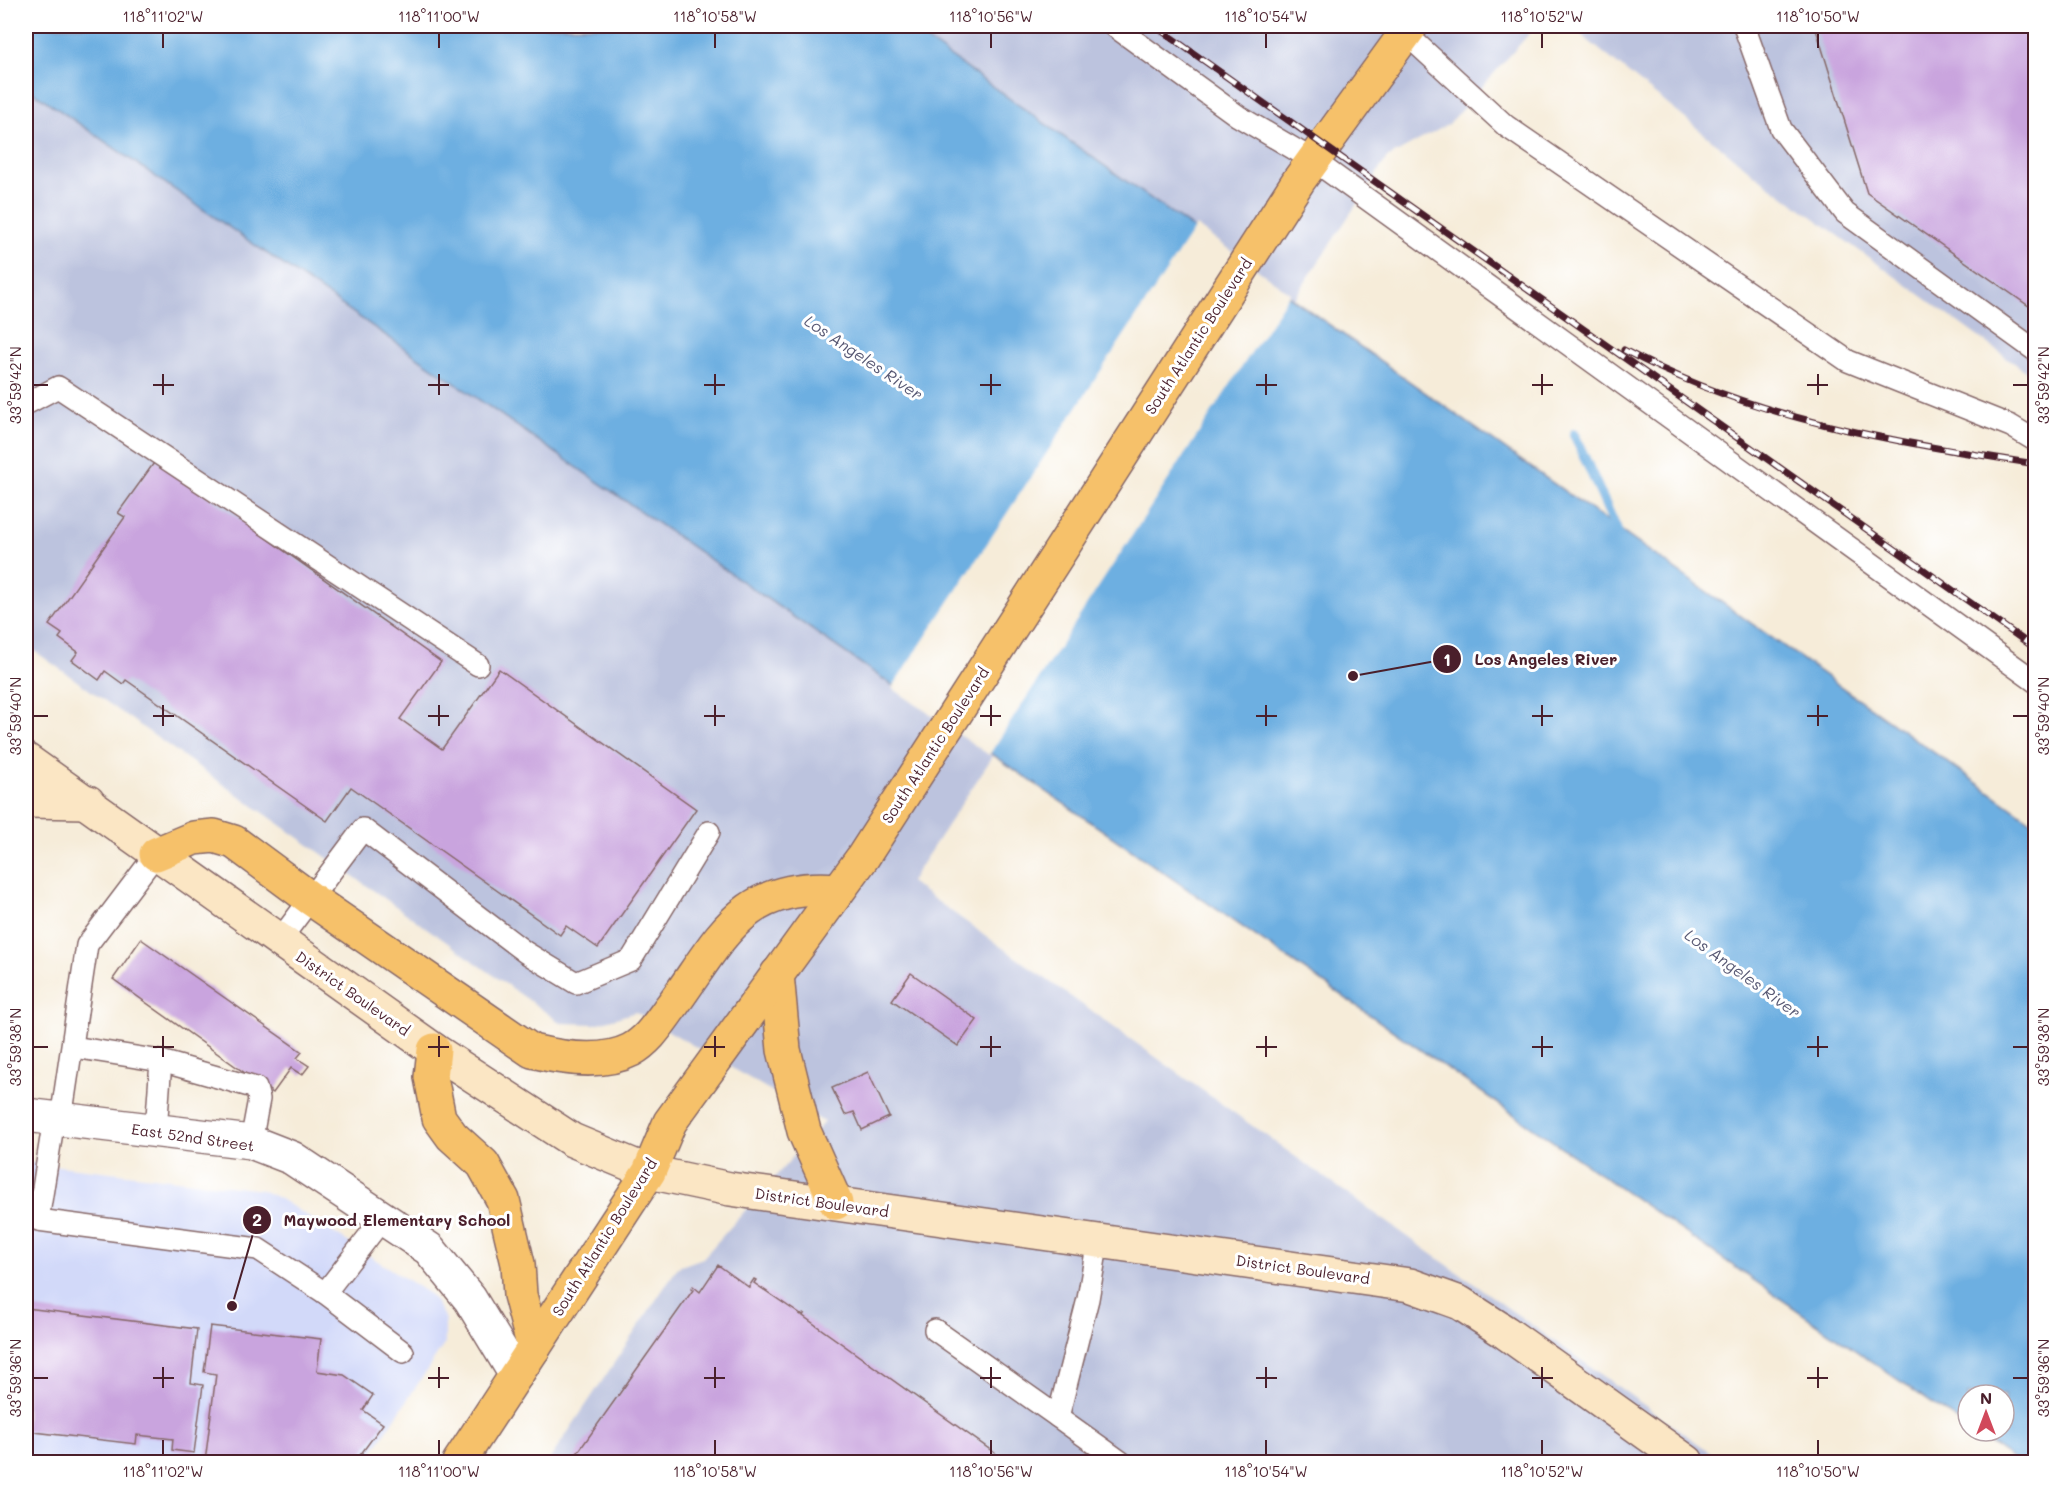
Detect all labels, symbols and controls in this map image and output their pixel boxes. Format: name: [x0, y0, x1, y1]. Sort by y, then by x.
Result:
text: 118°11'02"W: [122, 6, 204, 26]
text: 118°11'00"W: [398, 6, 480, 26]
text: 118°10'58"W: [673, 6, 757, 26]
text: 118°10'56"W: [949, 6, 1033, 26]
text: 118°10'54"W: [1224, 6, 1308, 26]
text: 118°10'52"W: [1500, 6, 1584, 26]
text: 118°10'50"W: [1776, 6, 1860, 26]
street label: South Atlantic Boulevard: [1140, 254, 1256, 418]
water label: Los Angeles River: [801, 310, 927, 404]
text: 33°59'42"N: [5, 346, 25, 424]
text: 33°59'42"N: [2033, 346, 2053, 424]
callout: Los Angeles River: [1432, 642, 1629, 676]
text: 1: [1443, 647, 1451, 671]
text: Los Angeles River: [1475, 648, 1617, 669]
street label: South Atlantic Boulevard: [877, 663, 993, 827]
text: 33°59'40"N: [5, 677, 25, 755]
text: 33°59'40"N: [2033, 677, 2053, 755]
water label: Los Angeles River: [1681, 924, 1805, 1022]
street label: District Boulevard: [292, 946, 414, 1040]
text: 33°59'38"N: [5, 1008, 25, 1086]
text: 33°59'38"N: [2033, 1008, 2053, 1086]
street label: East 52nd Street: [130, 1118, 256, 1156]
street label: South Atlantic Boulevard: [547, 1154, 661, 1320]
street label: District Boulevard: [754, 1183, 890, 1221]
callout: Maywood Elementary School: [242, 1203, 523, 1237]
text: 2: [252, 1207, 262, 1231]
text: Maywood Elementary School: [284, 1209, 510, 1230]
street label: District Boulevard: [1235, 1250, 1371, 1288]
text: 33°59'36"N: [5, 1339, 25, 1417]
text: 33°59'36"N: [2033, 1339, 2053, 1417]
north arrow: [1956, 1383, 2016, 1443]
text: N: [1980, 1387, 1992, 1408]
text: 118°11'02"W: [122, 1461, 204, 1481]
text: 118°11'00"W: [398, 1461, 480, 1481]
text: 118°10'58"W: [673, 1461, 757, 1481]
text: 118°10'56"W: [949, 1461, 1033, 1481]
text: 118°10'54"W: [1224, 1461, 1308, 1481]
text: 118°10'52"W: [1500, 1461, 1584, 1481]
text: 118°10'50"W: [1776, 1461, 1860, 1481]

